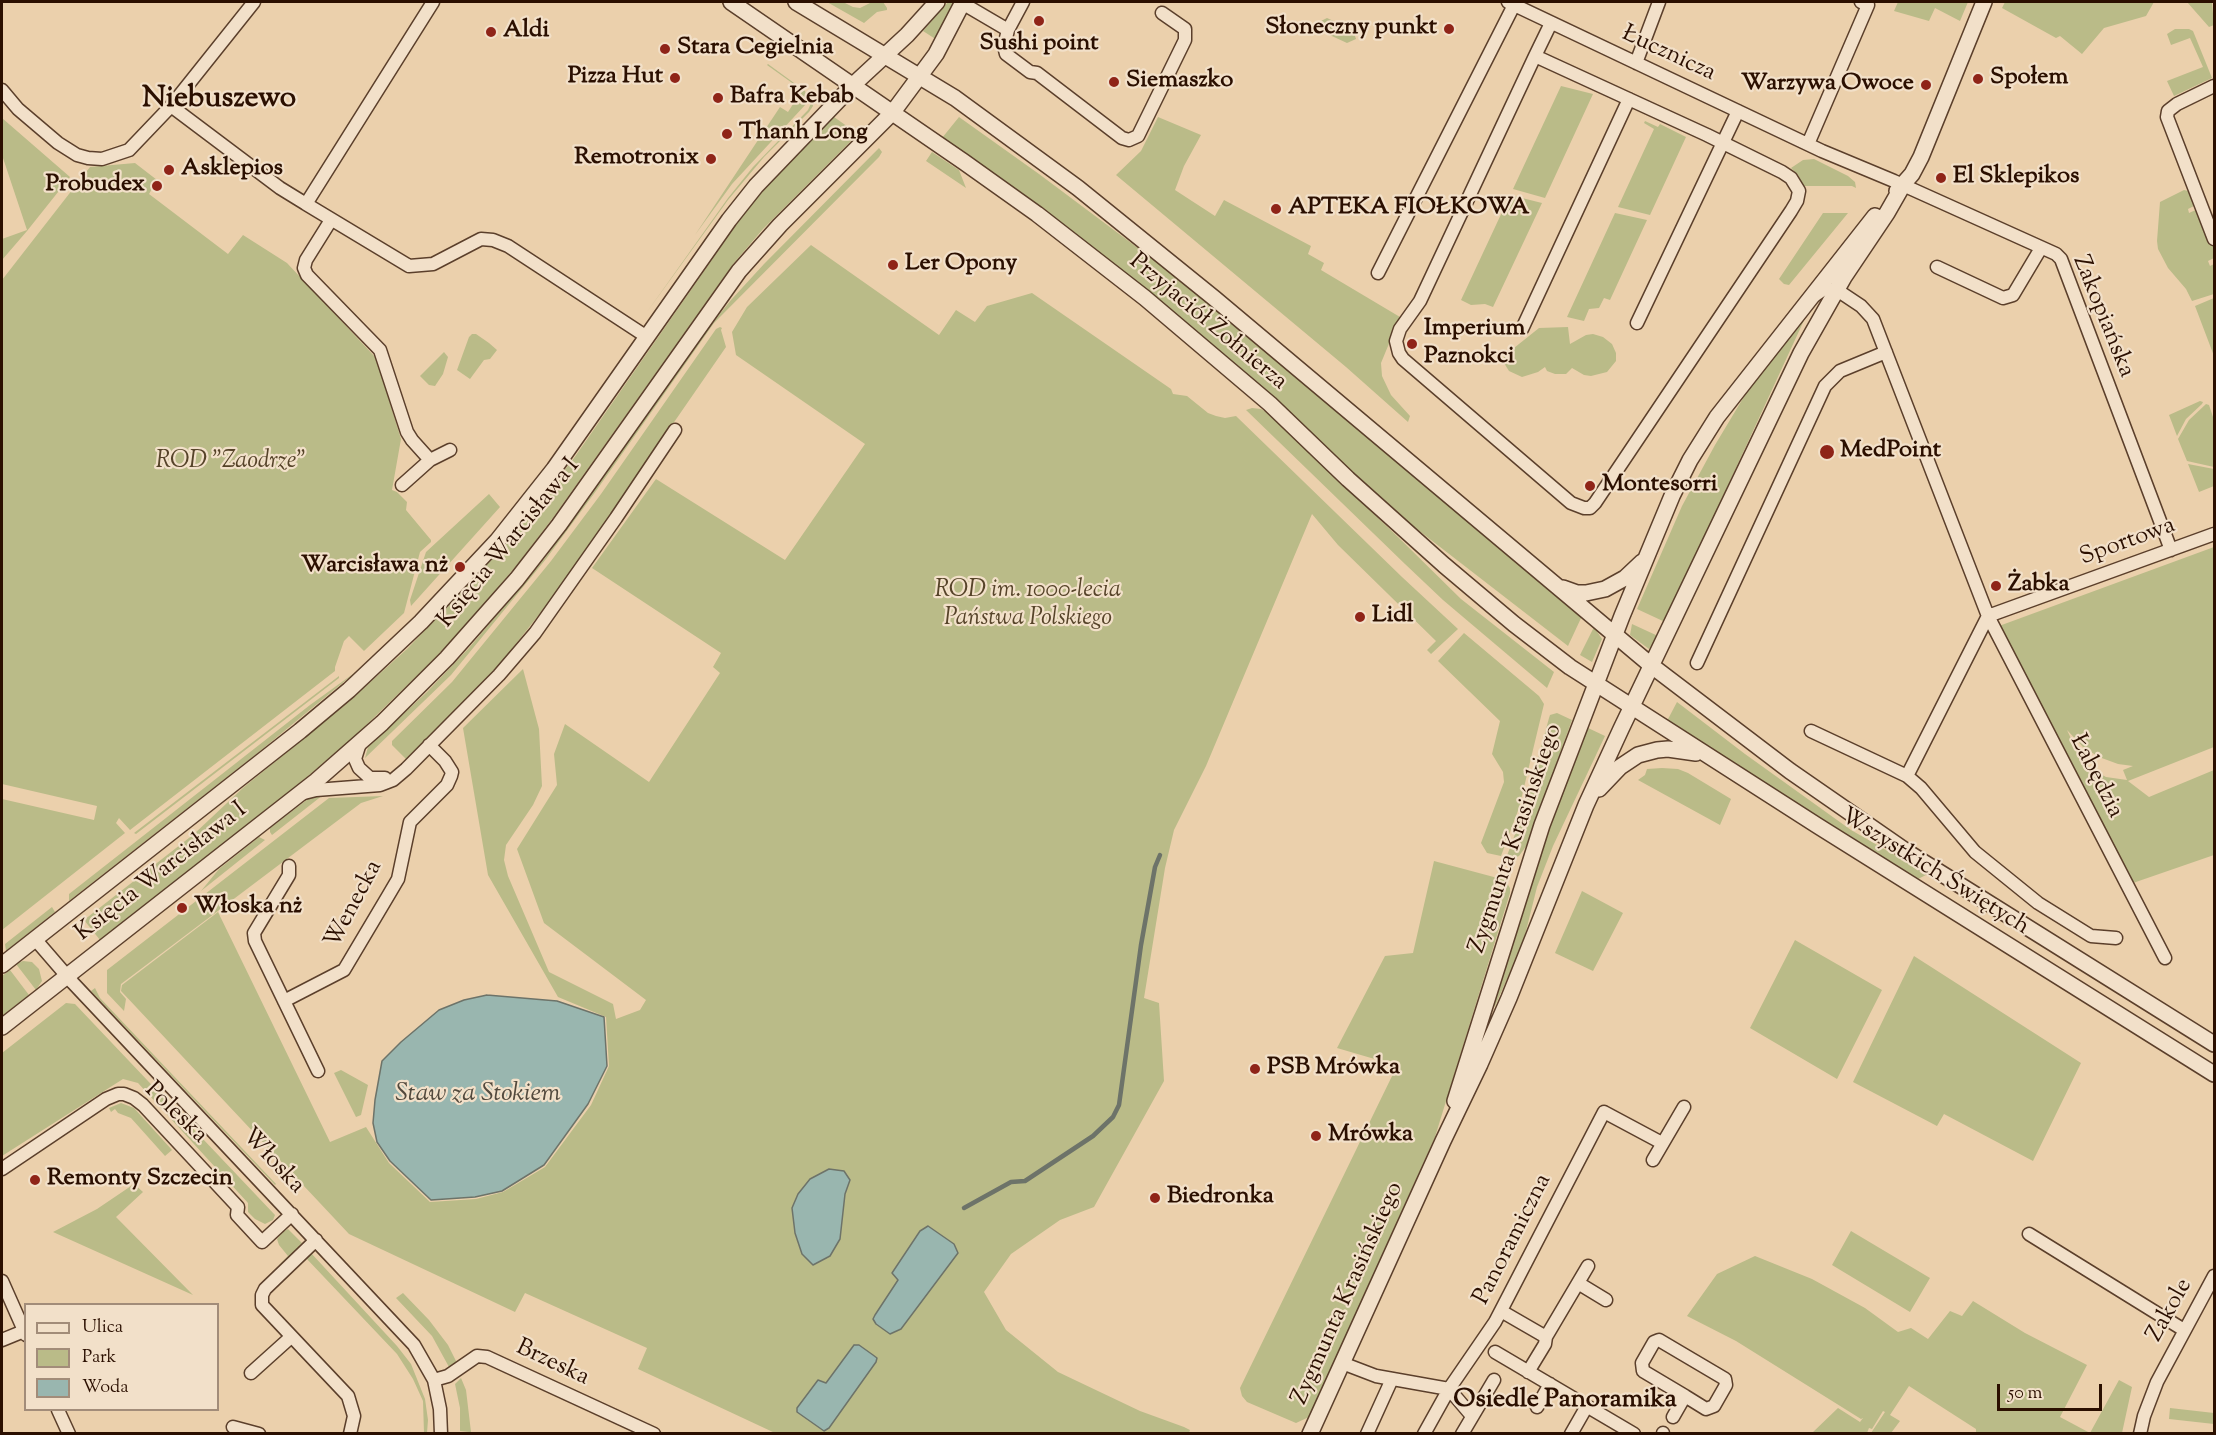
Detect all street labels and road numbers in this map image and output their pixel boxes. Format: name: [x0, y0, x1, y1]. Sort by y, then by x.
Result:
street label: Łucznicza: [1617, 21, 1719, 89]
street label: Przyjaciół Żołnierza: [1122, 248, 1292, 398]
street label: Zakopiańska: [2064, 252, 2140, 382]
street label: Księcia Warcisława I: [433, 453, 587, 635]
street label: Sportowa: [2076, 512, 2180, 574]
street label: Zygmunta Krasińskiego: [1464, 721, 1570, 957]
street label: Łabędzia: [2062, 730, 2128, 824]
street label: Księcia Warcisława I: [70, 797, 254, 949]
street label: Wszystkich Świętych: [1834, 803, 2034, 943]
street label: Wenecka: [320, 856, 390, 954]
street label: Poleska: [137, 1077, 213, 1151]
street label: Włoska: [234, 1123, 310, 1201]
street label: Panoramiczna: [1469, 1170, 1559, 1310]
street label: Zygmunta Krasińskiego: [1287, 1178, 1411, 1410]
street label: Zakole: [2142, 1274, 2200, 1348]
street label: Brzeska: [511, 1334, 593, 1394]

